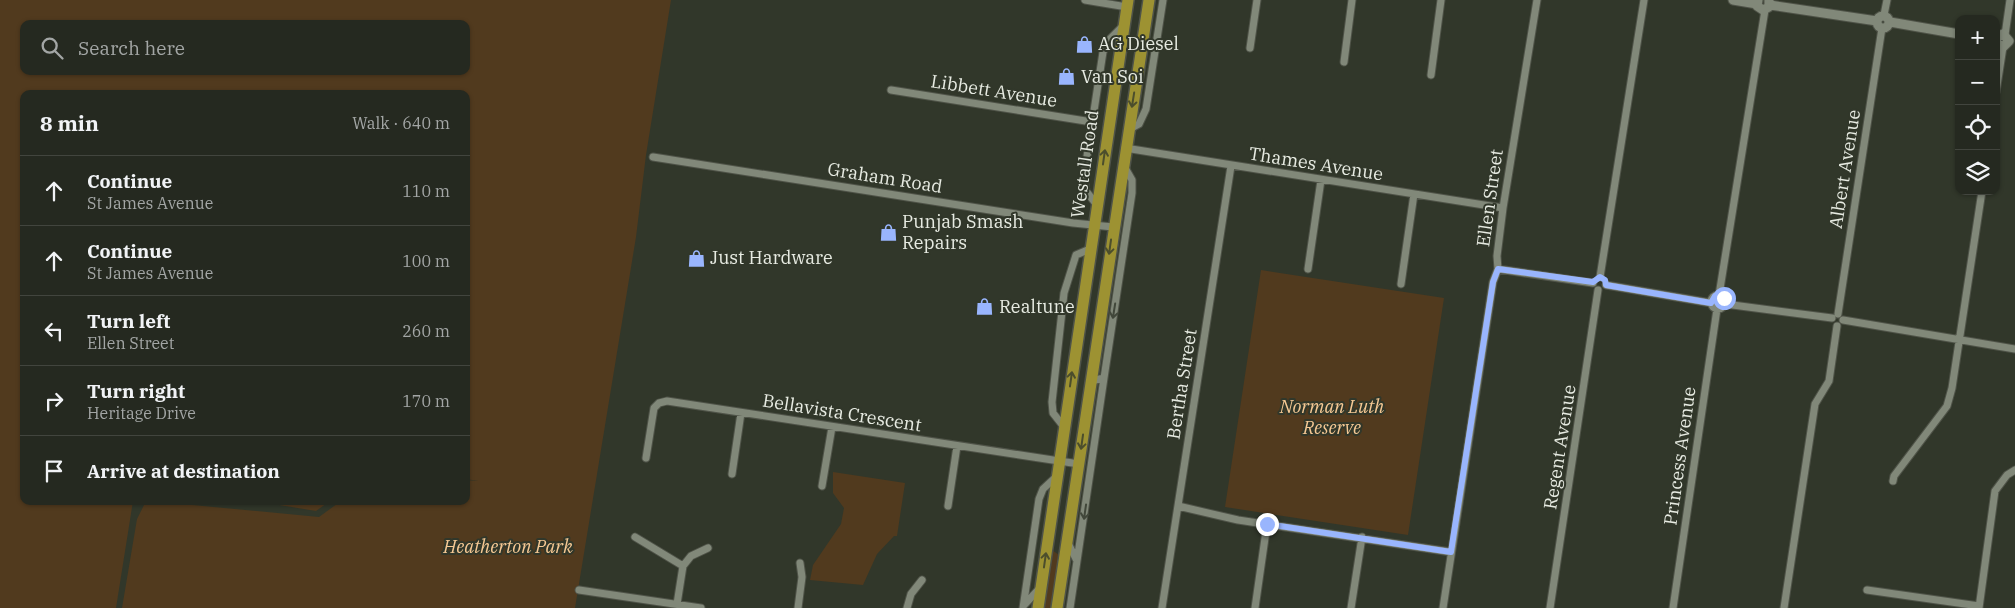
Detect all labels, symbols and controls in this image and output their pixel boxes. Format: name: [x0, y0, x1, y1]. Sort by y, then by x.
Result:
map controls: [1955, 15, 2000, 195]
button: +: [1955, 15, 2000, 60]
search box: [20, 20, 470, 75]
place label: AG Diesel: [1098, 32, 1179, 55]
icon: search: [38, 34, 66, 62]
shop icon: AG Diesel: [1074, 34, 1094, 54]
text: Search here: [78, 36, 185, 60]
button: −: [1955, 60, 2000, 105]
place label: Van Soi: [1081, 65, 1144, 88]
shop icon: Van Soi: [1057, 67, 1077, 87]
street label: Libbett Avenue: [929, 69, 1059, 112]
one-way arrow: [1128, 92, 1138, 108]
button: locate: [1955, 105, 2000, 150]
street label: Westall Road: [1066, 108, 1103, 220]
street label: Albert Avenue: [1824, 108, 1865, 230]
text: 8 min: [40, 109, 99, 137]
text: Walk · 640 m: [352, 113, 450, 133]
street label: Thames Avenue: [1247, 142, 1385, 185]
street label: Ellen Street: [1471, 148, 1508, 248]
one-way arrow: [1099, 149, 1109, 165]
button: layers: [1955, 150, 2000, 195]
street label: Graham Road: [826, 157, 944, 198]
text: Continue: [87, 169, 172, 193]
icon: ahead: [40, 177, 68, 205]
text: 110 m: [402, 181, 450, 201]
text: St James Avenue: [87, 193, 213, 213]
place label: Punjab Smash Repairs: [902, 210, 1024, 254]
shop icon: Punjab Smash Repairs: [878, 222, 898, 242]
one-way arrow: [1105, 238, 1115, 254]
text: Continue: [87, 239, 172, 263]
place label: Just Hardware: [710, 246, 833, 269]
icon: ahead: [40, 247, 68, 275]
shop icon: Just Hardware: [686, 248, 706, 268]
text: 100 m: [402, 251, 450, 271]
text: St James Avenue: [87, 263, 213, 283]
route start: [1713, 287, 1736, 310]
place label: Realtune: [999, 295, 1075, 318]
shop icon: Realtune: [975, 297, 995, 317]
one-way arrow: [1109, 302, 1119, 318]
text: Turn left: [87, 309, 170, 333]
icon: left: [40, 317, 68, 345]
text: 260 m: [402, 321, 450, 341]
street label: Bertha Street: [1161, 327, 1202, 441]
text: Ellen Street: [87, 333, 174, 353]
one-way arrow: [1066, 371, 1076, 387]
text: Turn right: [87, 379, 185, 403]
street label: Regent Avenue: [1538, 383, 1581, 511]
street label: Princess Avenue: [1658, 385, 1701, 527]
icon: right: [40, 387, 68, 415]
street label: Bellavista Crescent: [761, 389, 923, 436]
text: 170 m: [402, 391, 450, 411]
park label: Norman Luth Reserve: [1279, 395, 1384, 439]
text: Heritage Drive: [87, 403, 196, 423]
one-way arrow: [1076, 434, 1086, 450]
icon: arrive: [40, 457, 68, 485]
text: Arrive at destination: [87, 459, 280, 483]
one-way arrow: [1080, 504, 1090, 520]
route end: [1256, 513, 1279, 536]
park label: Heatherton Park: [442, 535, 573, 558]
one-way arrow: [1040, 552, 1050, 568]

